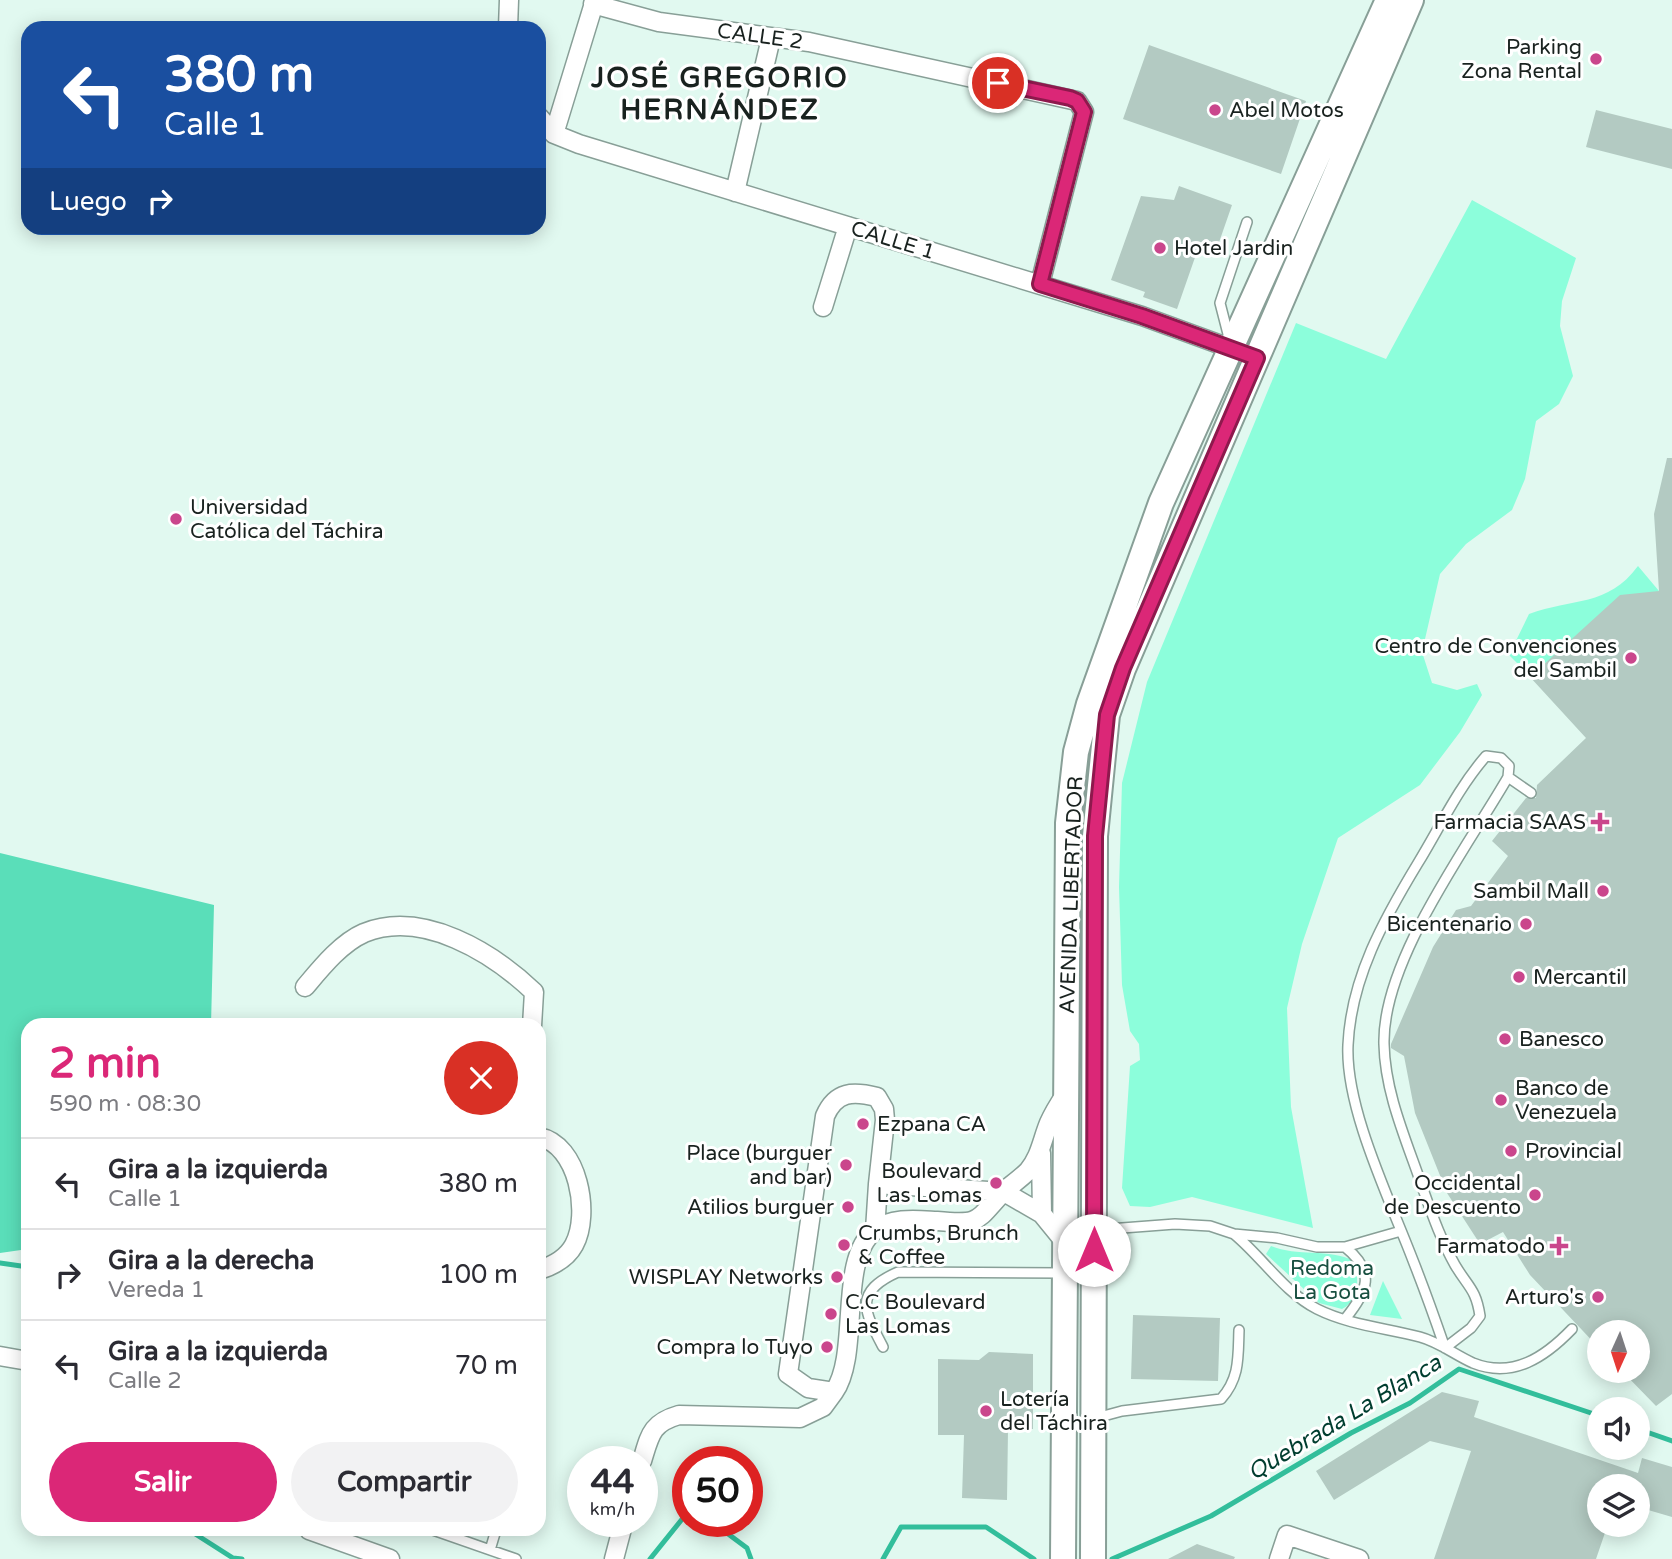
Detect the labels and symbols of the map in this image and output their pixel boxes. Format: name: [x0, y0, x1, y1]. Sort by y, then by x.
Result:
street label: CALLE 2: [715, 18, 804, 55]
place label: Parking Zona Rental: [1461, 35, 1582, 84]
marker: Parking Zona Rental: [1588, 51, 1604, 67]
pin: [968, 53, 1028, 113]
district label: JOSÉ GREGORIO HERNÁNDEZ: [590, 60, 849, 127]
place label: Abel Motos: [1229, 98, 1344, 123]
marker: Abel Motos: [1207, 102, 1223, 118]
street label: CALLE 1: [848, 216, 938, 265]
place label: Hotel Jardin: [1174, 236, 1293, 261]
marker: Hotel Jardin: [1152, 240, 1168, 256]
place label: Universidad Católica del Táchira: [190, 495, 384, 544]
marker: Universidad Católica del Táchira: [168, 511, 184, 527]
place label: Centro de Convenciones del Sambil: [1375, 634, 1617, 683]
marker: Centro de Convenciones del Sambil: [1623, 650, 1639, 666]
street label: AVENIDA LIBERTADOR: [1055, 776, 1088, 1014]
place label: Farmacia SAAS: [1433, 810, 1586, 835]
marker: Farmacia SAAS: [1592, 814, 1608, 830]
place label: Sambil Mall: [1473, 879, 1589, 904]
marker: Sambil Mall: [1595, 883, 1611, 899]
place label: Bicentenario: [1386, 912, 1512, 937]
marker: Bicentenario: [1518, 916, 1534, 932]
place label: Mercantil: [1533, 965, 1627, 990]
marker: Mercantil: [1511, 969, 1527, 985]
place label: Banesco: [1519, 1027, 1604, 1052]
marker: Banesco: [1497, 1031, 1513, 1047]
place label: Banco de Venezuela: [1515, 1076, 1617, 1125]
marker: Banco de Venezuela: [1493, 1092, 1509, 1108]
place label: Ezpana CA: [877, 1112, 986, 1137]
marker: Ezpana CA: [855, 1116, 871, 1132]
place label: Provincial: [1525, 1139, 1622, 1164]
place label: Place (burguer and bar): [686, 1141, 832, 1190]
marker: Provincial: [1503, 1143, 1519, 1159]
marker: Place (burguer and bar): [838, 1157, 854, 1173]
place label: Boulevard Las Lomas: [877, 1159, 982, 1208]
place label: Occidental de Descuento: [1384, 1171, 1521, 1220]
marker: Boulevard Las Lomas: [988, 1175, 1004, 1191]
marker: Occidental de Descuento: [1527, 1187, 1543, 1203]
place label: Atilios burguer: [687, 1195, 834, 1220]
marker: Atilios burguer: [840, 1199, 856, 1215]
position arrow: [1057, 1213, 1131, 1287]
place label: Crumbs, Brunch & Coffee: [858, 1221, 1019, 1270]
place label: Farmatodo: [1436, 1234, 1545, 1259]
marker: Crumbs, Brunch & Coffee: [836, 1237, 852, 1253]
marker: Farmatodo: [1551, 1238, 1567, 1254]
park label: Redoma La Gota: [1290, 1256, 1374, 1305]
place label: WISPLAY Networks: [629, 1265, 823, 1290]
marker: WISPLAY Networks: [829, 1269, 845, 1285]
place label: Arturo's: [1505, 1285, 1584, 1310]
marker: Arturo's: [1590, 1289, 1606, 1305]
place label: C.C Boulevard Las Lomas: [845, 1290, 985, 1339]
marker: C.C Boulevard Las Lomas: [823, 1306, 839, 1322]
north arrow: [1587, 1320, 1650, 1382]
place label: Compra lo Tuyo: [656, 1335, 813, 1360]
marker: Compra lo Tuyo: [819, 1339, 835, 1355]
water label: Quebrada La Blanca: [1243, 1348, 1447, 1487]
place label: Lotería del Táchira: [1000, 1387, 1108, 1436]
marker: Lotería del Táchira: [978, 1403, 994, 1419]
speed limit sign: 50: [672, 1446, 763, 1537]

